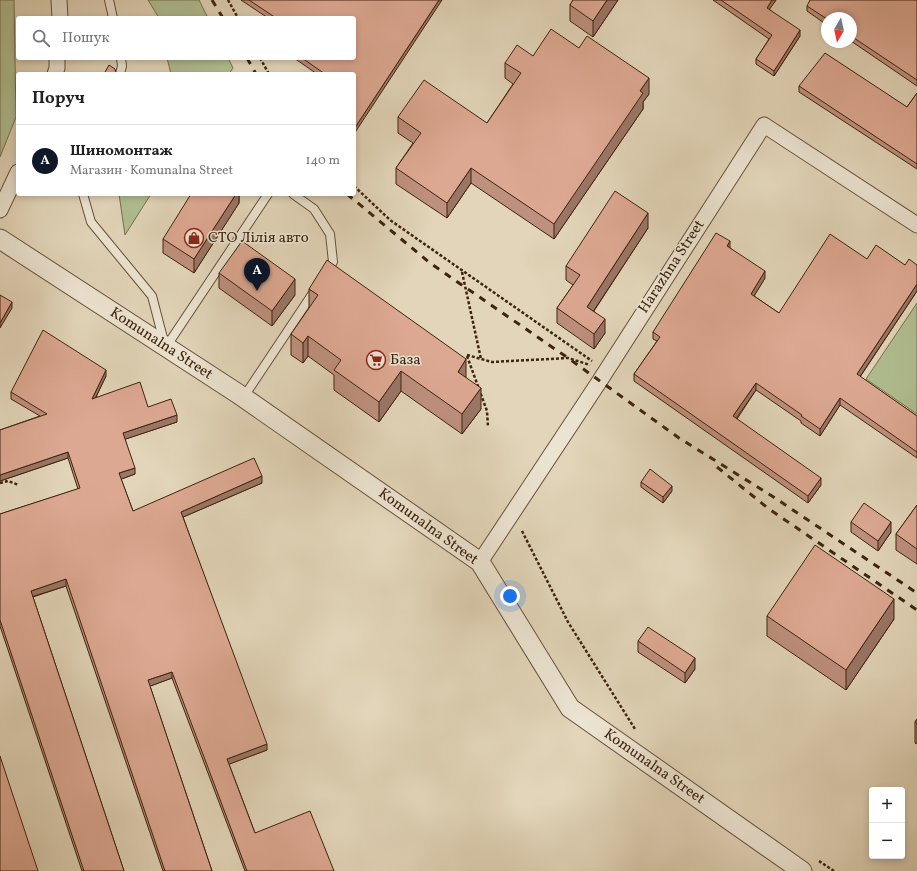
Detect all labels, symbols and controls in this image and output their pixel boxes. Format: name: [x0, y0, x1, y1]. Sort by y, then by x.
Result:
north arrow: [821, 12, 857, 48]
search box: [16, 16, 356, 60]
icon: search: [30, 27, 52, 49]
text: Пошук: [62, 28, 110, 49]
text: Поруч: [32, 87, 85, 110]
text: Шиномонтаж: [70, 141, 173, 162]
text: A: [40, 152, 50, 170]
text: 140 m: [306, 152, 340, 170]
text: Магазин · Komunalna Street: [70, 162, 233, 180]
street label: Harazhna Street: [634, 216, 710, 318]
shop icon: СТО Лілія авто: [183, 227, 205, 249]
place label: СТО Лілія авто: [208, 228, 309, 249]
pin: A: [244, 258, 270, 291]
street label: Komunalna Street: [105, 303, 217, 385]
supermarket icon: База: [365, 349, 387, 371]
place label: База: [390, 350, 421, 371]
street label: Komunalna Street: [374, 484, 482, 570]
your location: [500, 586, 520, 606]
street label: Komunalna Street: [599, 724, 709, 810]
map controls: [869, 787, 905, 859]
button: +: [869, 787, 905, 823]
button: −: [869, 823, 905, 859]

